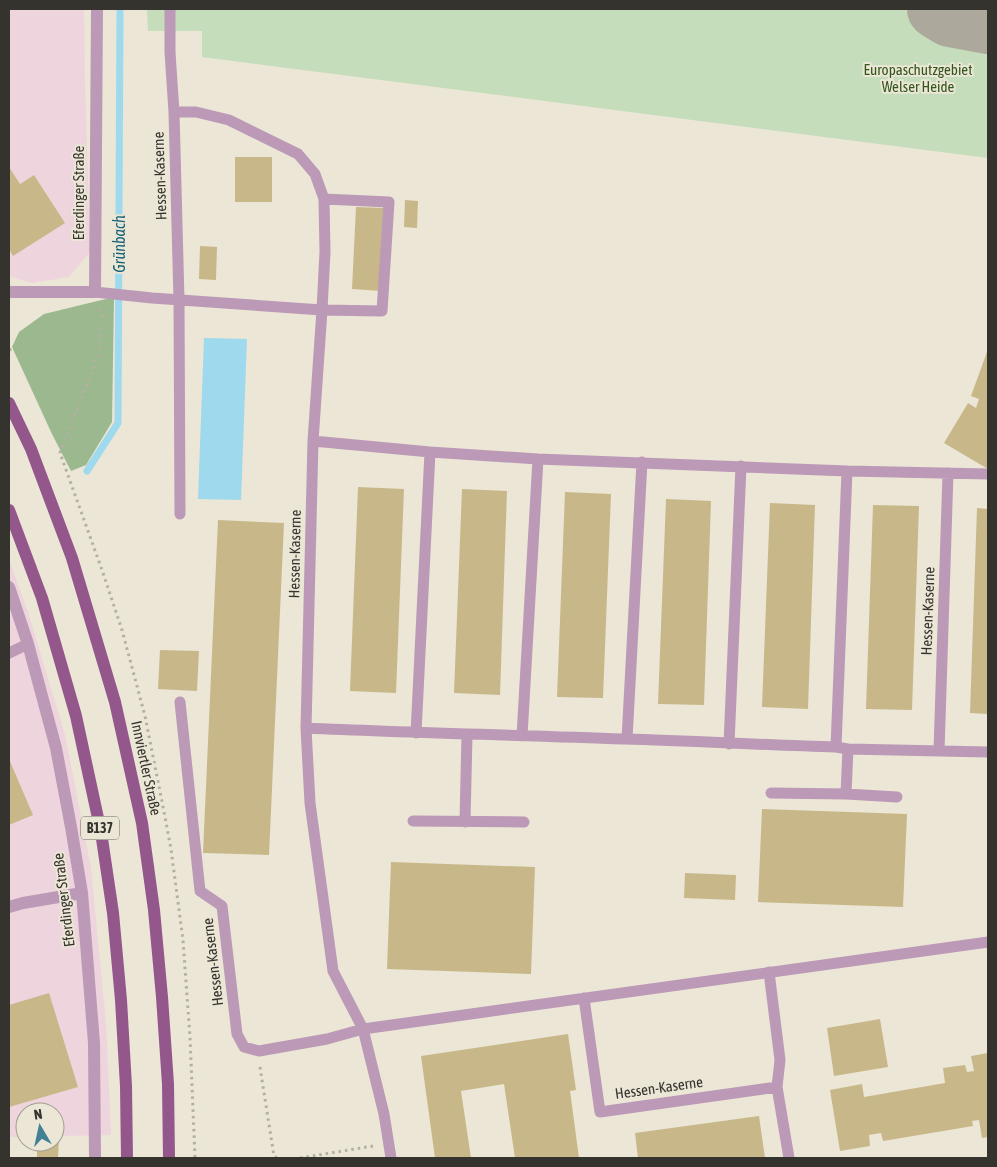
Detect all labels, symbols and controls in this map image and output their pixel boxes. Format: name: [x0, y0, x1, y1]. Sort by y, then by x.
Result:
park label: Europaschutzgebiet Welser Heide: [864, 61, 972, 95]
street label: Hessen-Kaserne: [149, 131, 170, 221]
street label: Eferdinger Straße: [70, 146, 87, 240]
water label: Grünbach: [110, 215, 128, 273]
street label: Hessen-Kaserne: [285, 509, 304, 598]
street label: Hessen-Kaserne: [917, 566, 938, 656]
street label: Innviertler Straße: [128, 719, 165, 817]
road number: B137: [81, 816, 119, 840]
street label: Eferdinger Straße: [49, 852, 78, 948]
street label: Hessen-Kaserne: [199, 917, 226, 1007]
street label: Hessen-Kaserne: [614, 1073, 704, 1102]
north arrow: [15, 1102, 65, 1152]
text: N: [33, 1106, 43, 1123]

